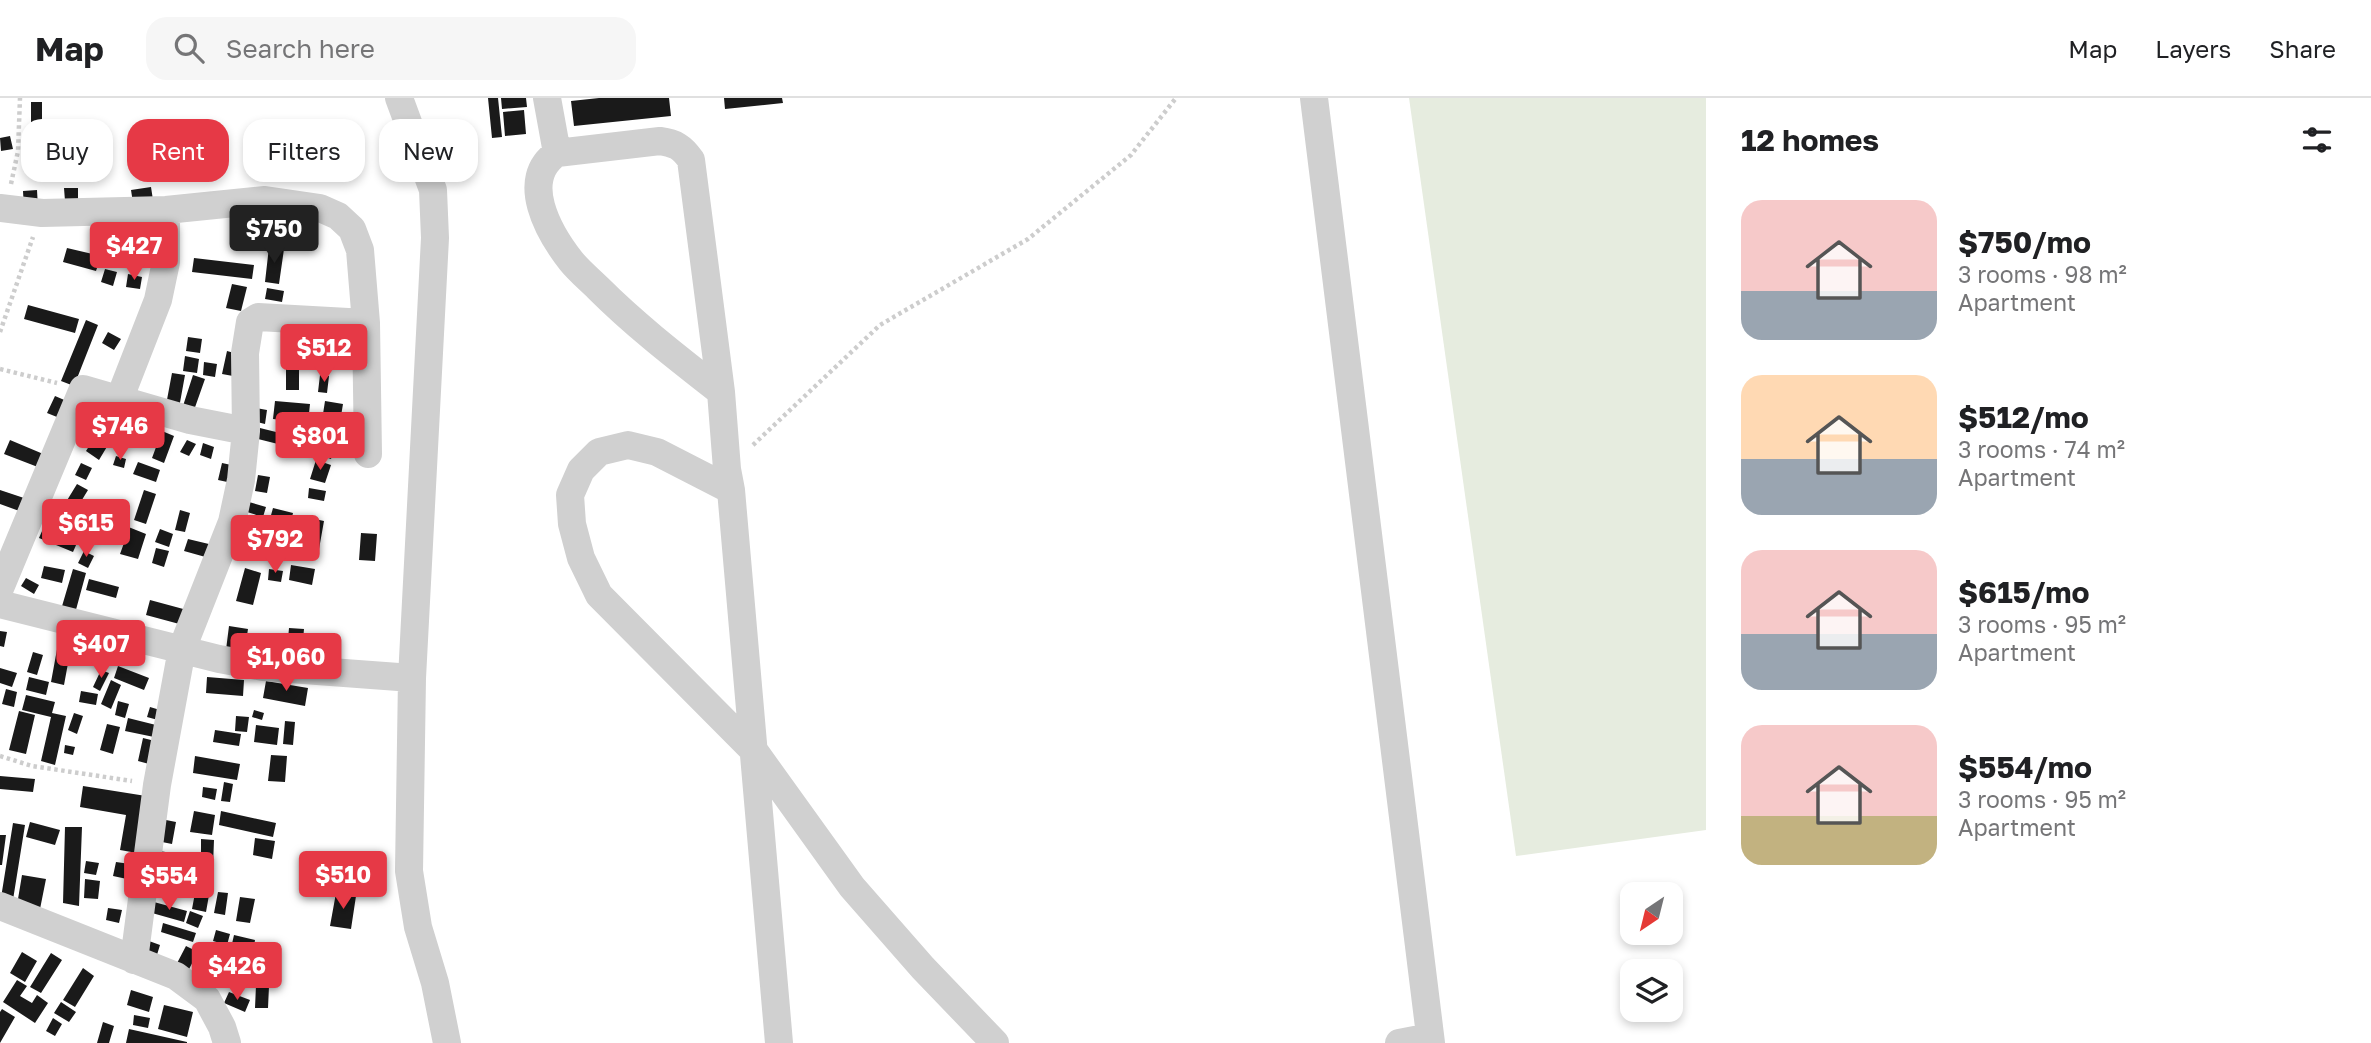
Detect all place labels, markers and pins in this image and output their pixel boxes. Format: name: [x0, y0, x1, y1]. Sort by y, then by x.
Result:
pin: $750: [233, 206, 315, 265]
pin: $427: [93, 222, 175, 282]
pin: $512: [283, 324, 365, 384]
pin: $746: [79, 402, 161, 462]
pin: $801: [279, 412, 361, 472]
pin: $615: [45, 500, 127, 559]
pin: $792: [234, 516, 316, 575]
pin: $407: [60, 620, 142, 680]
pin: $1,060: [229, 634, 343, 693]
pin: $554: [128, 852, 210, 912]
pin: $510: [302, 852, 384, 911]
pin: $426: [196, 942, 278, 1002]

